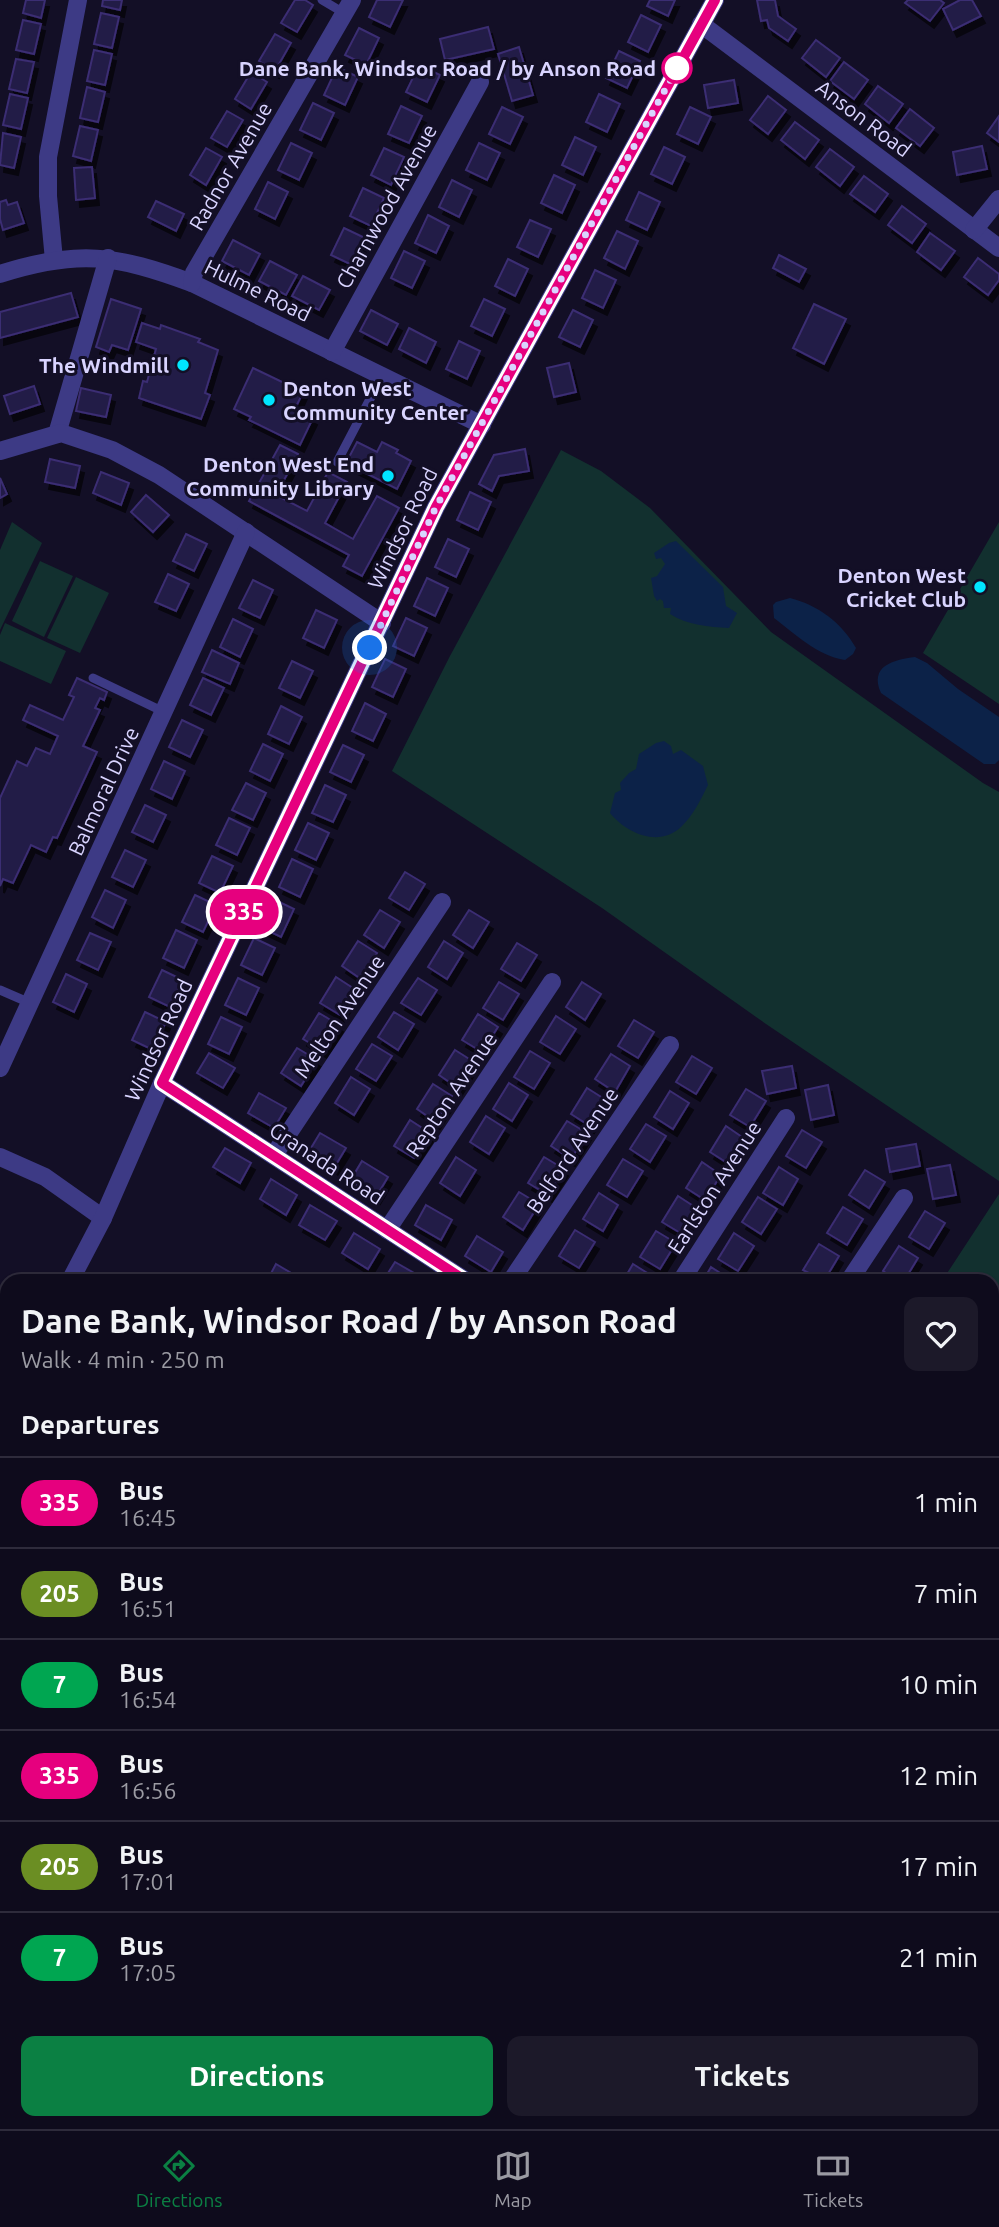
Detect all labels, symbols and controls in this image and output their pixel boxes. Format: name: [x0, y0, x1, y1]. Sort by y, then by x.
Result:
marker: Dane Bank, Windsor Road / by Anson Road: [662, 53, 692, 83]
place label: Dane Bank, Windsor Road / by Anson Road: [239, 56, 656, 80]
street label: Anson Road: [812, 75, 916, 161]
street label: Radnor Avenue: [184, 98, 276, 234]
street label: Charnwood Avenue: [331, 120, 441, 292]
street label: Hulme Road: [201, 254, 315, 326]
place label: The Windmill: [39, 353, 169, 377]
marker: The Windmill: [175, 357, 191, 373]
place label: Denton West Community Center: [283, 376, 468, 424]
marker: Denton West Community Center: [261, 392, 277, 408]
place label: Denton West End Community Library: [186, 452, 374, 500]
street label: Windsor Road: [362, 464, 442, 592]
marker: Denton West End Community Library: [380, 468, 396, 484]
place label: Denton West Cricket Club: [837, 563, 966, 611]
marker: Denton West Cricket Club: [972, 579, 988, 595]
your location: [352, 630, 387, 665]
street label: Balmoral Drive: [63, 723, 143, 859]
line badge: 335: [204, 889, 284, 935]
text: 335: [224, 898, 264, 925]
street label: Melton Avenue: [289, 950, 389, 1082]
street label: Windsor Road: [119, 975, 197, 1105]
street label: Repton Avenue: [401, 1027, 501, 1161]
street label: Belford Avenue: [521, 1083, 623, 1217]
street label: Earlston Avenue: [662, 1116, 766, 1258]
street label: Granada Road: [265, 1117, 389, 1209]
button: heart: [904, 1297, 978, 1371]
text: Dane Bank, Windsor Road / by Anson Road: [21, 1302, 677, 1339]
text: Walk · 4 min · 250 m: [21, 1347, 225, 1372]
text: Departures: [21, 1410, 159, 1439]
text: Bus: [119, 1476, 164, 1505]
text: 1 min: [914, 1488, 978, 1517]
text: 335: [39, 1489, 80, 1516]
text: 16:45: [119, 1505, 177, 1530]
text: Bus: [119, 1567, 164, 1596]
text: 7 min: [914, 1579, 978, 1608]
text: 205: [39, 1580, 80, 1607]
text: 16:51: [119, 1596, 177, 1621]
text: Bus: [119, 1658, 164, 1687]
text: 10 min: [899, 1670, 978, 1699]
text: 7: [53, 1671, 66, 1698]
text: 16:54: [119, 1687, 177, 1712]
text: Bus: [119, 1749, 164, 1778]
text: 12 min: [899, 1761, 978, 1790]
text: 335: [39, 1762, 80, 1789]
text: 16:56: [119, 1778, 177, 1803]
text: Bus: [119, 1840, 164, 1869]
text: 17 min: [899, 1852, 978, 1881]
text: 205: [39, 1853, 80, 1880]
text: 17:01: [119, 1869, 177, 1894]
text: Bus: [119, 1931, 164, 1960]
text: 21 min: [899, 1943, 978, 1972]
text: 7: [53, 1944, 66, 1971]
text: 17:05: [119, 1960, 177, 1985]
button: Directions: [21, 2036, 493, 2116]
button: Tickets: [507, 2036, 978, 2116]
tab: Directions: [136, 2147, 223, 2211]
tab: Map: [494, 2147, 532, 2211]
tab: Tickets: [803, 2147, 863, 2211]

